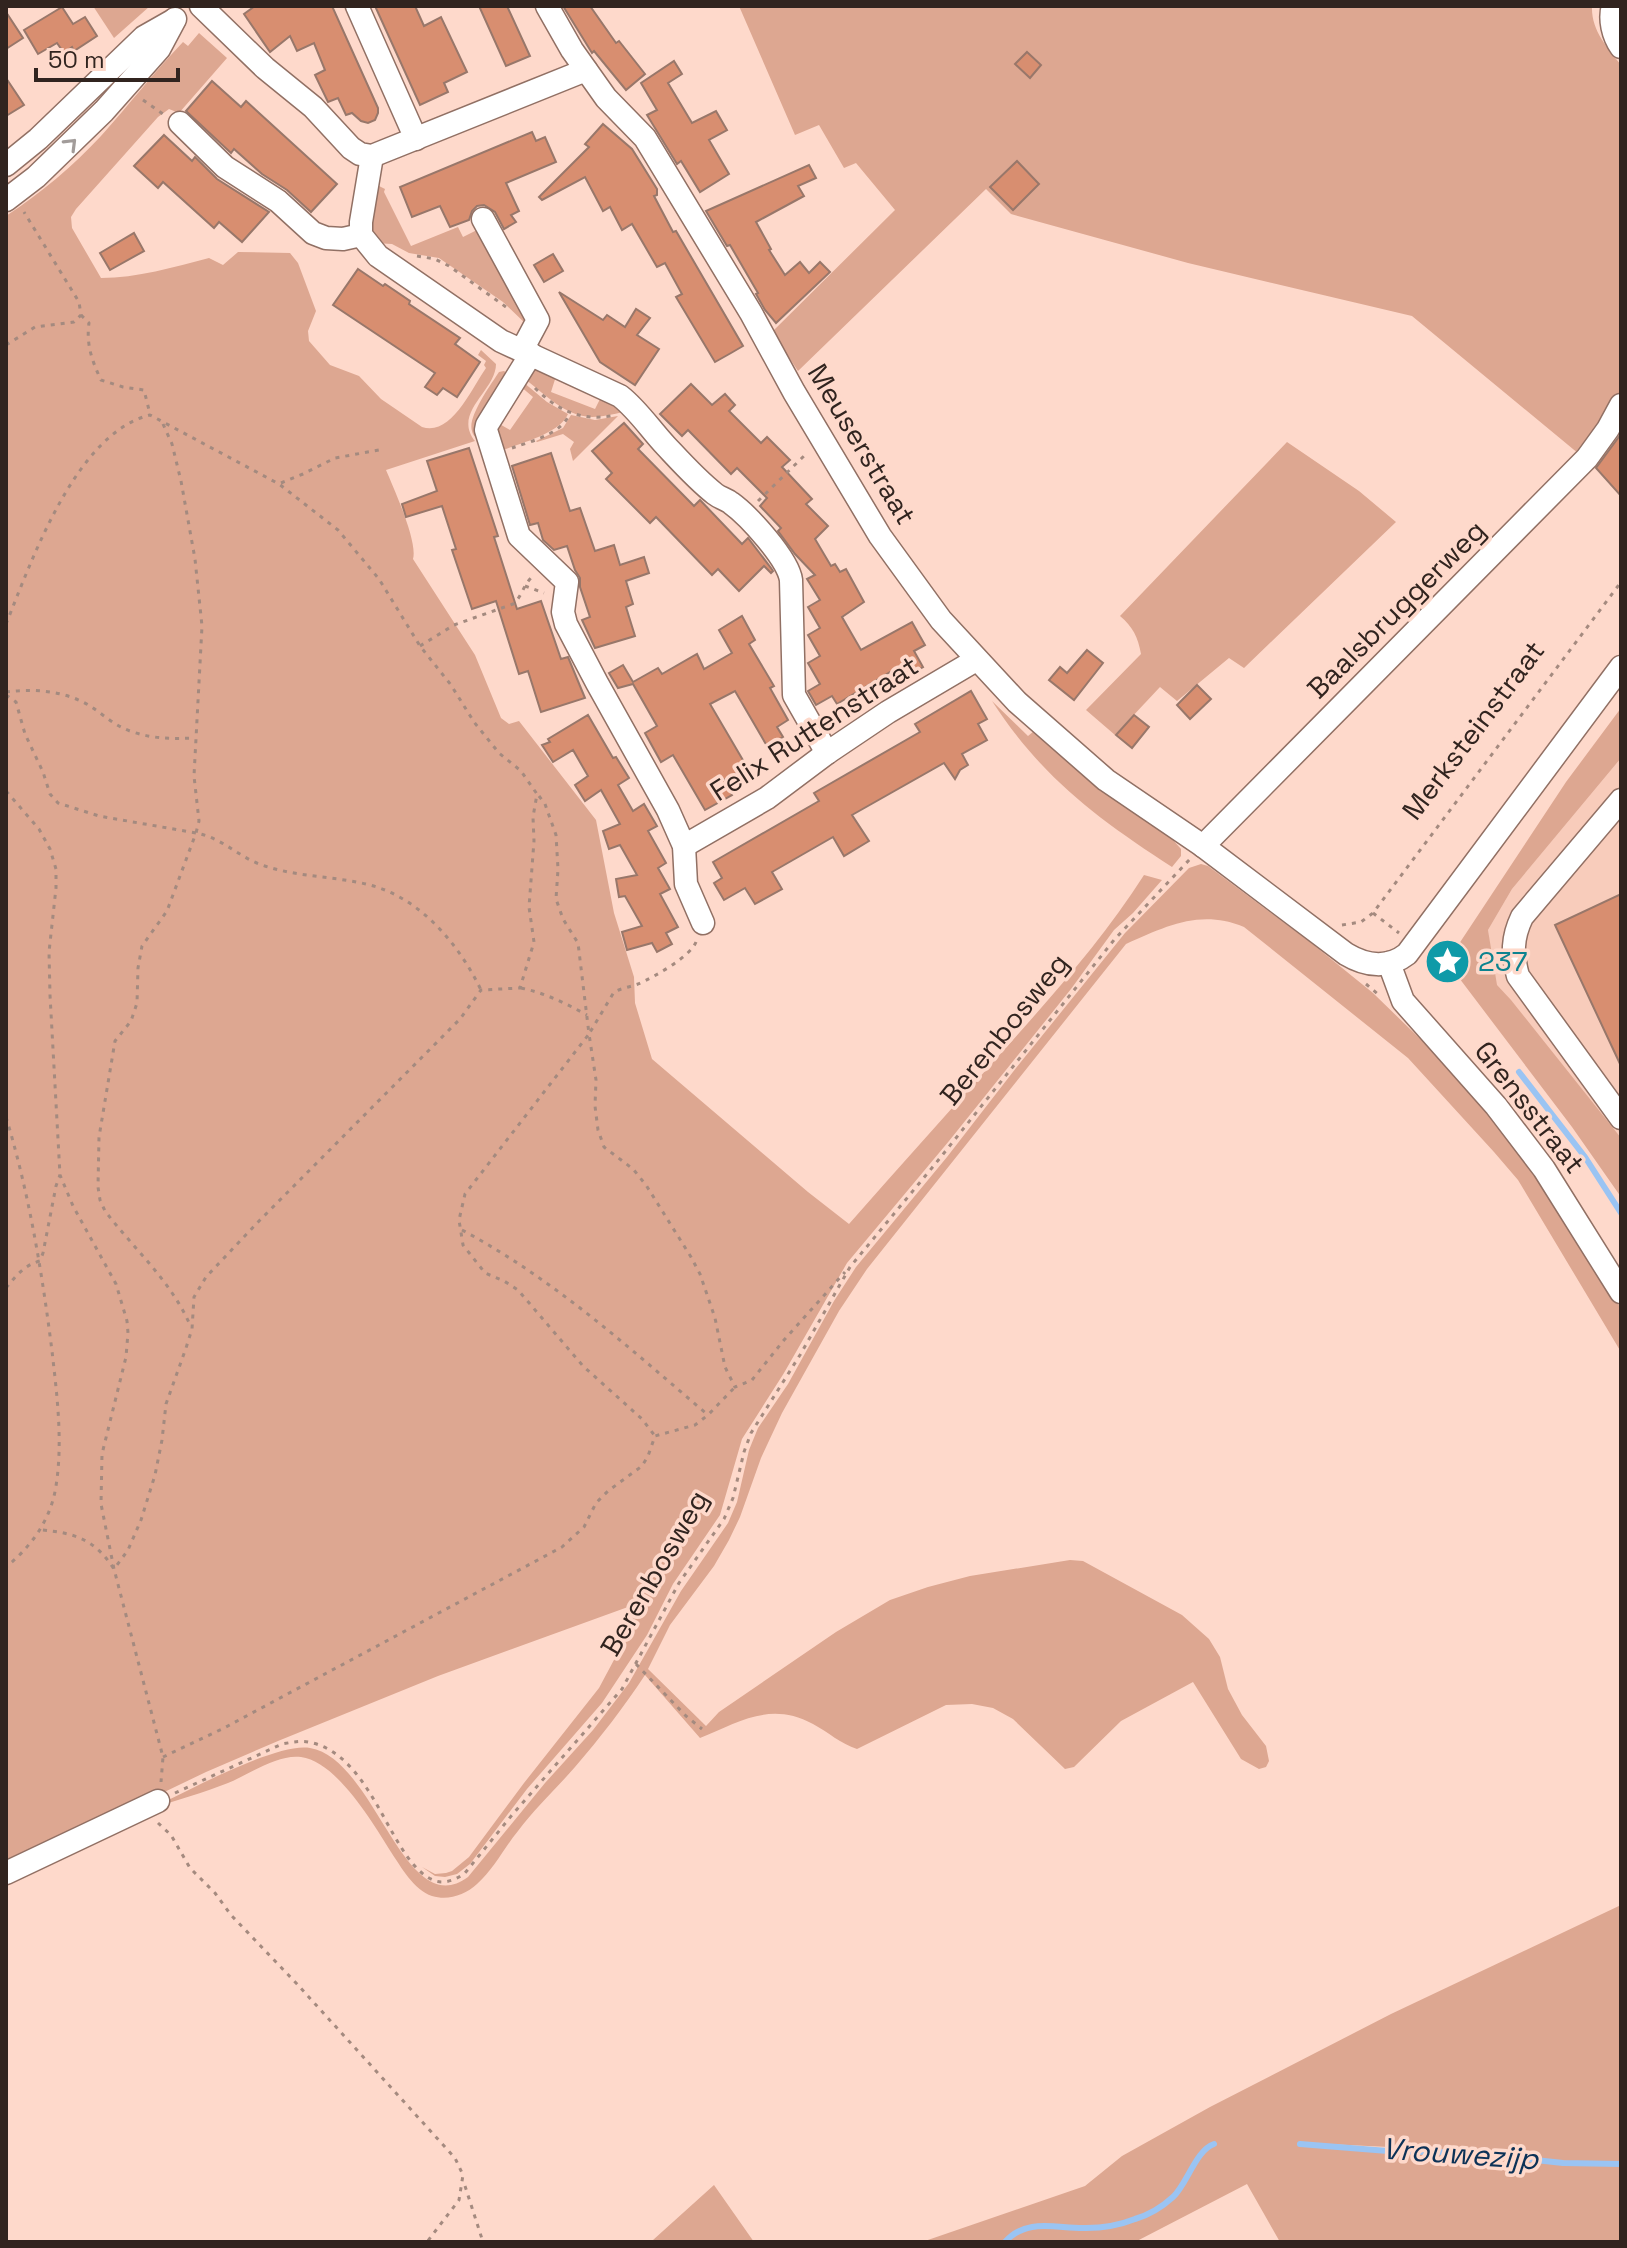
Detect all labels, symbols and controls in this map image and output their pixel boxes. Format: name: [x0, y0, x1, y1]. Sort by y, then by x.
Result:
scale bar: [36, 32, 178, 82]
text: 50 m: [48, 44, 105, 75]
one-way arrow: [62, 139, 76, 153]
street label: Meuserstraat: [800, 357, 924, 531]
street label: Baalsbruggerweg: [1299, 512, 1493, 706]
street label: Merksteinstraat: [1394, 633, 1552, 827]
street label: Felix Ruttenstraat: [703, 647, 925, 809]
place icon: 237: [1423, 937, 1471, 985]
place label: 237: [1478, 943, 1528, 979]
street label: Berenbosweg: [932, 946, 1076, 1112]
street label: Grensstraat: [1467, 1033, 1593, 1181]
street label: Berenbosweg: [592, 1484, 716, 1662]
water label: Vrouwezijp: [1381, 2129, 1541, 2179]

